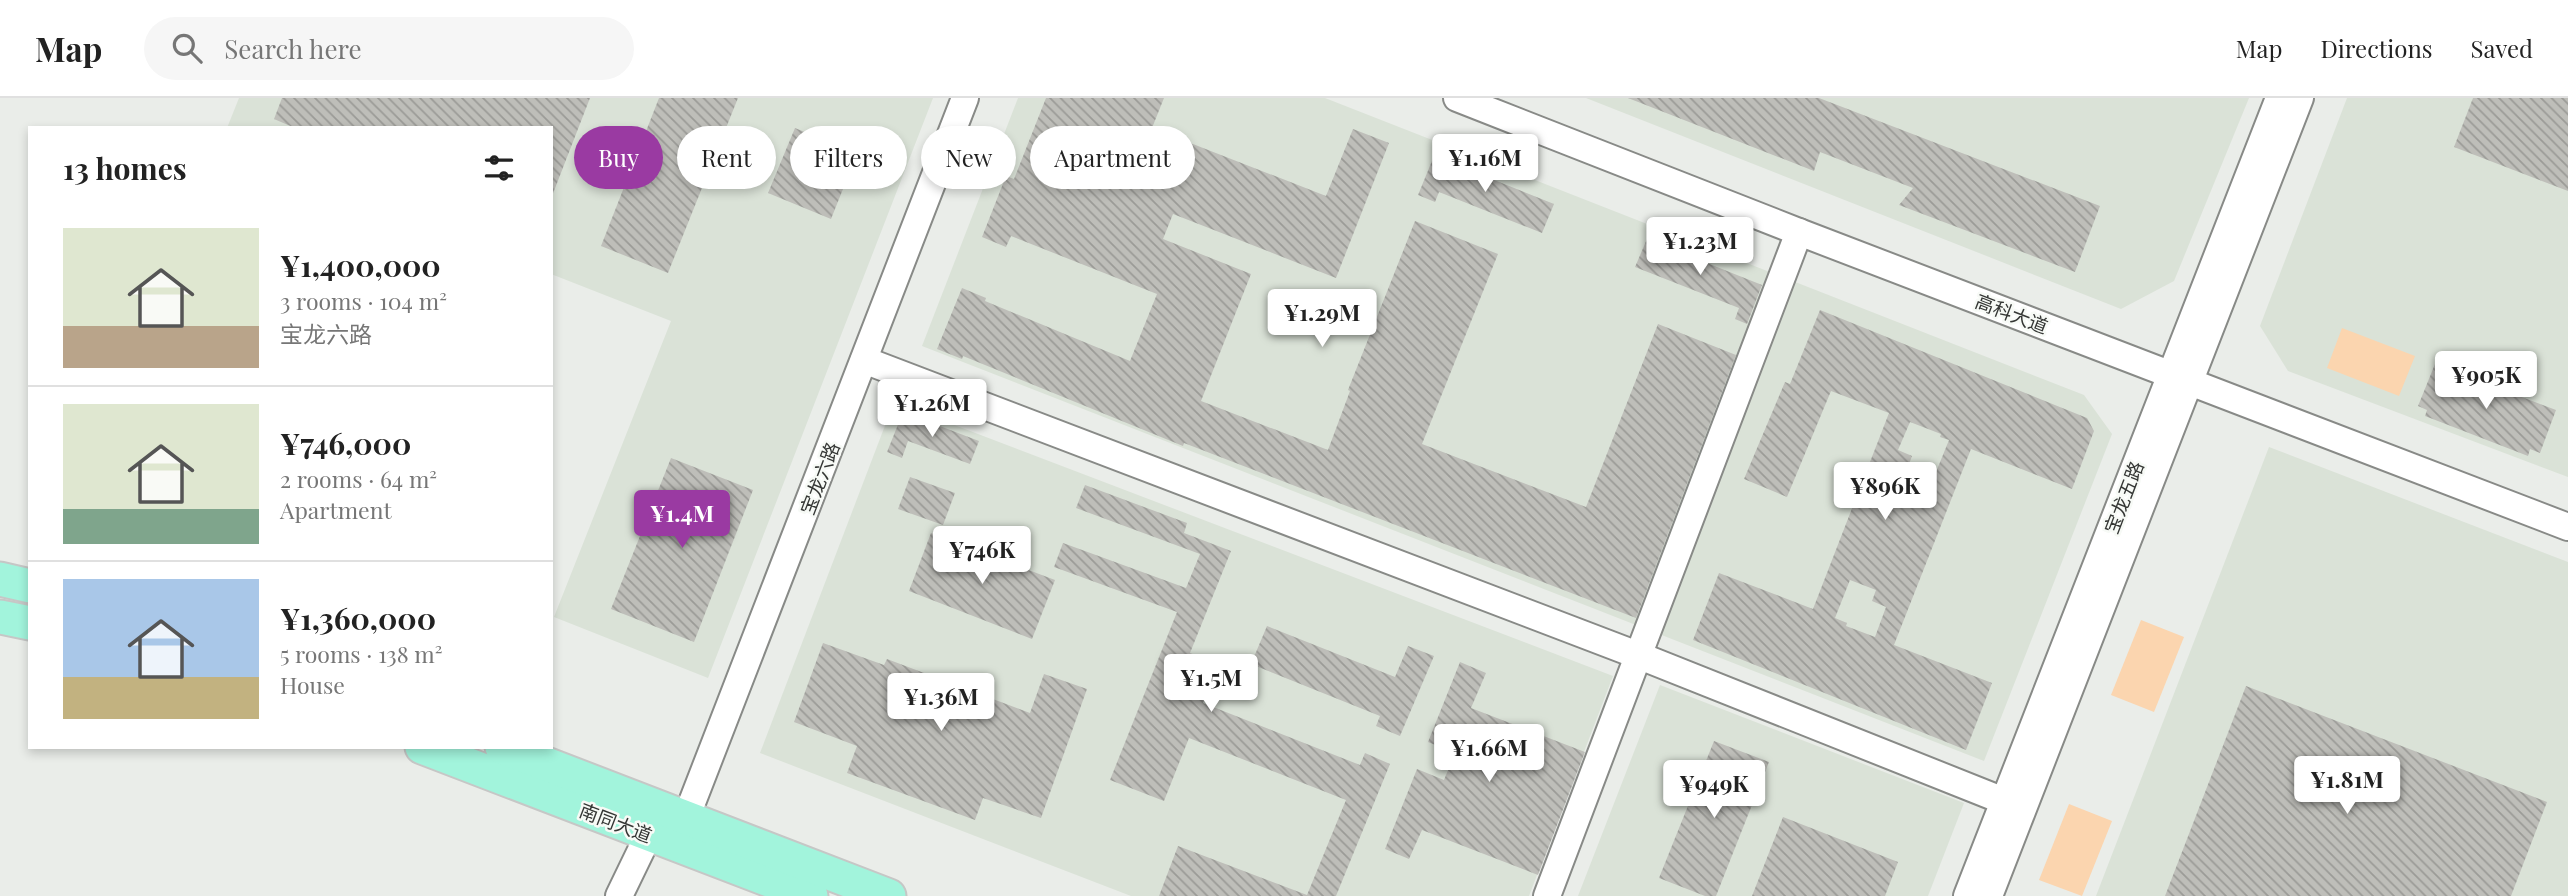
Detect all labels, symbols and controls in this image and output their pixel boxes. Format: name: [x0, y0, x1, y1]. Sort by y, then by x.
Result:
search box: [144, 17, 634, 80]
text: Map: [35, 26, 102, 70]
icon: search: [168, 29, 206, 67]
text: Search here: [224, 31, 362, 66]
text: Map: [2236, 32, 2282, 64]
text: Directions: [2320, 32, 2433, 64]
text: Saved: [2471, 32, 2533, 64]
chip: Buy: [574, 126, 663, 189]
chip: Rent: [677, 126, 776, 189]
chip: Filters: [790, 126, 907, 189]
chip: New: [921, 126, 1016, 189]
chip: Apartment: [1030, 126, 1195, 189]
pin: ¥1.16M: [1428, 134, 1542, 194]
text: ¥1.16M: [1448, 141, 1522, 172]
text: 13 homes: [63, 148, 187, 188]
icon: filters: [480, 149, 518, 187]
pin: ¥1.23M: [1643, 218, 1757, 277]
text: ¥1.23M: [1662, 224, 1738, 255]
text: ¥1,400,000: [280, 245, 441, 285]
icon: home: [119, 256, 203, 340]
text: 3 rooms · 104 m²: [280, 285, 447, 316]
street label: 高科大道: [1972, 287, 2052, 339]
pin: ¥1.29M: [1265, 289, 1379, 349]
text: ¥1.29M: [1284, 296, 1360, 327]
text: 宝龙六路: [280, 318, 372, 349]
pin: ¥905K: [2437, 352, 2535, 411]
text: ¥905K: [2451, 358, 2521, 389]
pin: ¥1.26M: [875, 380, 989, 439]
text: ¥1.26M: [894, 386, 970, 417]
text: ¥746,000: [280, 423, 411, 463]
icon: home: [119, 432, 203, 516]
street label: 宝龙六路: [793, 438, 845, 518]
street label: 宝龙五路: [2097, 457, 2149, 537]
pin: ¥896K: [1836, 462, 1934, 522]
text: 2 rooms · 64 m²: [280, 463, 437, 494]
text: ¥896K: [1850, 469, 1920, 500]
pin: ¥1.4M: [633, 490, 731, 550]
text: Apartment: [280, 494, 392, 525]
text: ¥1.4M: [650, 497, 714, 528]
pin: ¥746K: [933, 526, 1031, 586]
text: ¥746K: [949, 533, 1015, 564]
text: ¥1,360,000: [280, 598, 436, 638]
icon: home: [119, 607, 203, 691]
text: 5 rooms · 138 m²: [280, 638, 443, 669]
pin: ¥1.5M: [1162, 654, 1260, 714]
text: ¥1.5M: [1180, 661, 1242, 692]
text: House: [280, 669, 345, 700]
pin: ¥1.36M: [884, 674, 998, 733]
text: ¥1.36M: [903, 680, 979, 711]
pin: ¥1.66M: [1432, 724, 1546, 784]
text: ¥1.66M: [1450, 731, 1528, 762]
pin: ¥1.81M: [2290, 756, 2404, 816]
pin: ¥949K: [1665, 760, 1763, 820]
text: ¥1.81M: [2310, 763, 2384, 794]
text: ¥949K: [1679, 767, 1749, 798]
street label: 南同大道: [576, 796, 656, 848]

